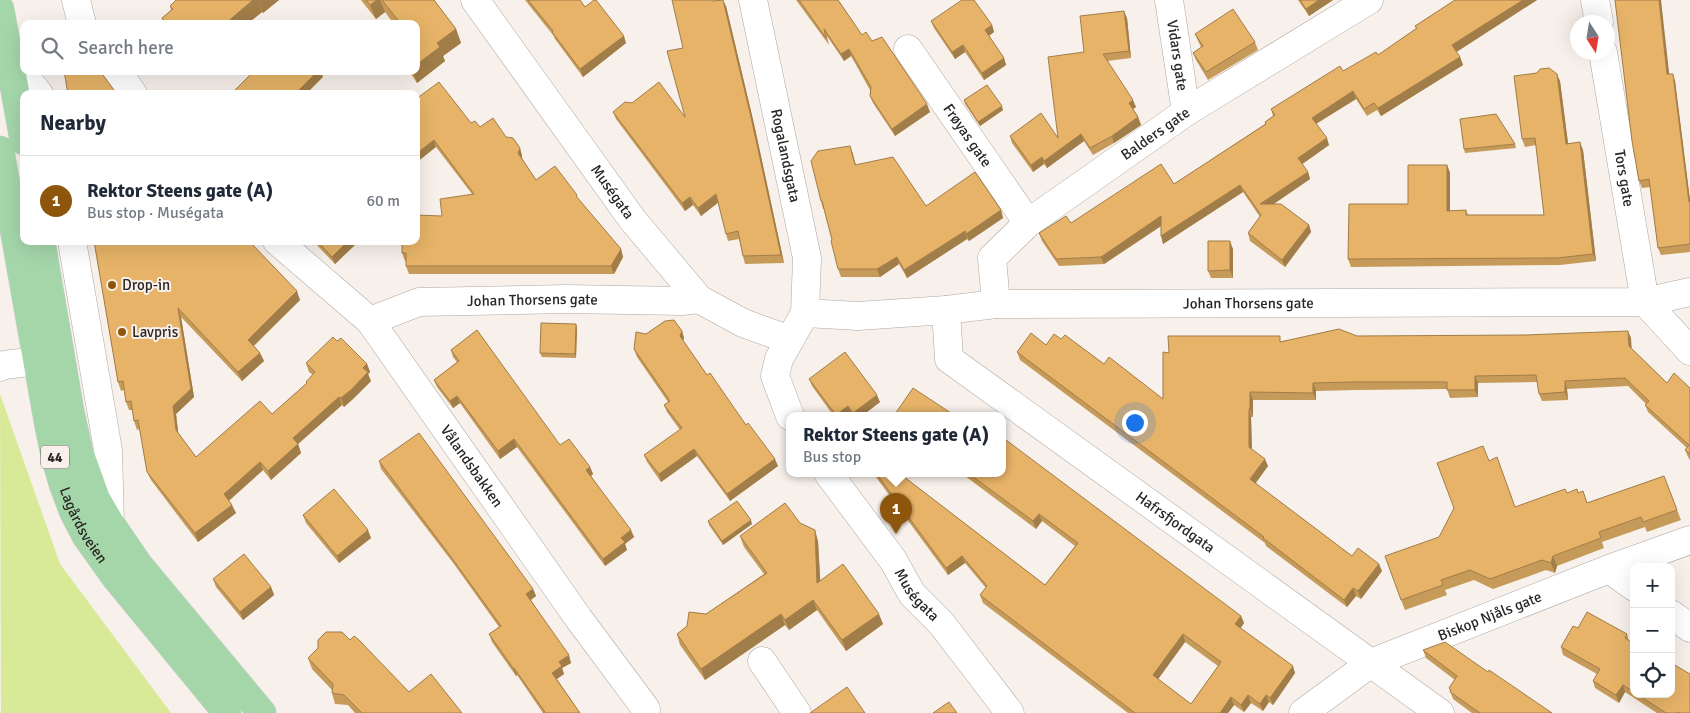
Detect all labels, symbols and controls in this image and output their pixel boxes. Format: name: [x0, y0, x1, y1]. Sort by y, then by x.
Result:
north arrow: [1570, 15, 1615, 60]
street label: Vidars gate: [1163, 19, 1192, 92]
search box: [20, 20, 420, 75]
icon: search: [38, 34, 66, 62]
text: Search here: [78, 36, 174, 60]
street label: Frøyas gate: [940, 100, 996, 171]
street label: Balders gate: [1117, 103, 1193, 164]
street label: Rogalandsgata: [767, 107, 804, 204]
text: Nearby: [40, 110, 106, 136]
street label: Tors gate: [1611, 148, 1638, 208]
street label: Muségata: [587, 161, 638, 223]
text: Rektor Steens gate (A): [87, 179, 273, 203]
text: 1: [52, 191, 60, 211]
text: 60 m: [366, 191, 400, 211]
text: Bus stop · Muségata: [87, 203, 224, 223]
place label: Drop-in: [122, 276, 170, 294]
marker: Drop-in: [106, 279, 118, 291]
street label: Johan Thorsens gate: [467, 290, 598, 310]
street label: Johan Thorsens gate: [1183, 294, 1314, 312]
place label: Lavpris: [132, 323, 179, 341]
marker: Lavpris: [116, 326, 128, 338]
your location: [1122, 410, 1148, 436]
popup: [786, 412, 1006, 477]
street label: Vålandsbakken: [437, 422, 507, 511]
text: Rektor Steens gate (A): [803, 423, 989, 447]
road number: 44: [41, 446, 69, 468]
text: Bus stop: [803, 447, 861, 467]
street label: Lagårdsveien: [56, 484, 112, 567]
street label: Hafrsfjordgata: [1132, 488, 1218, 557]
pin: 1: [880, 493, 912, 534]
map controls: [1630, 563, 1675, 698]
button: +: [1630, 563, 1675, 608]
street label: Muségata: [891, 565, 943, 625]
street label: Biskop Njåls gate: [1435, 587, 1544, 645]
button: −: [1630, 608, 1675, 653]
button: locate: [1630, 653, 1675, 698]

